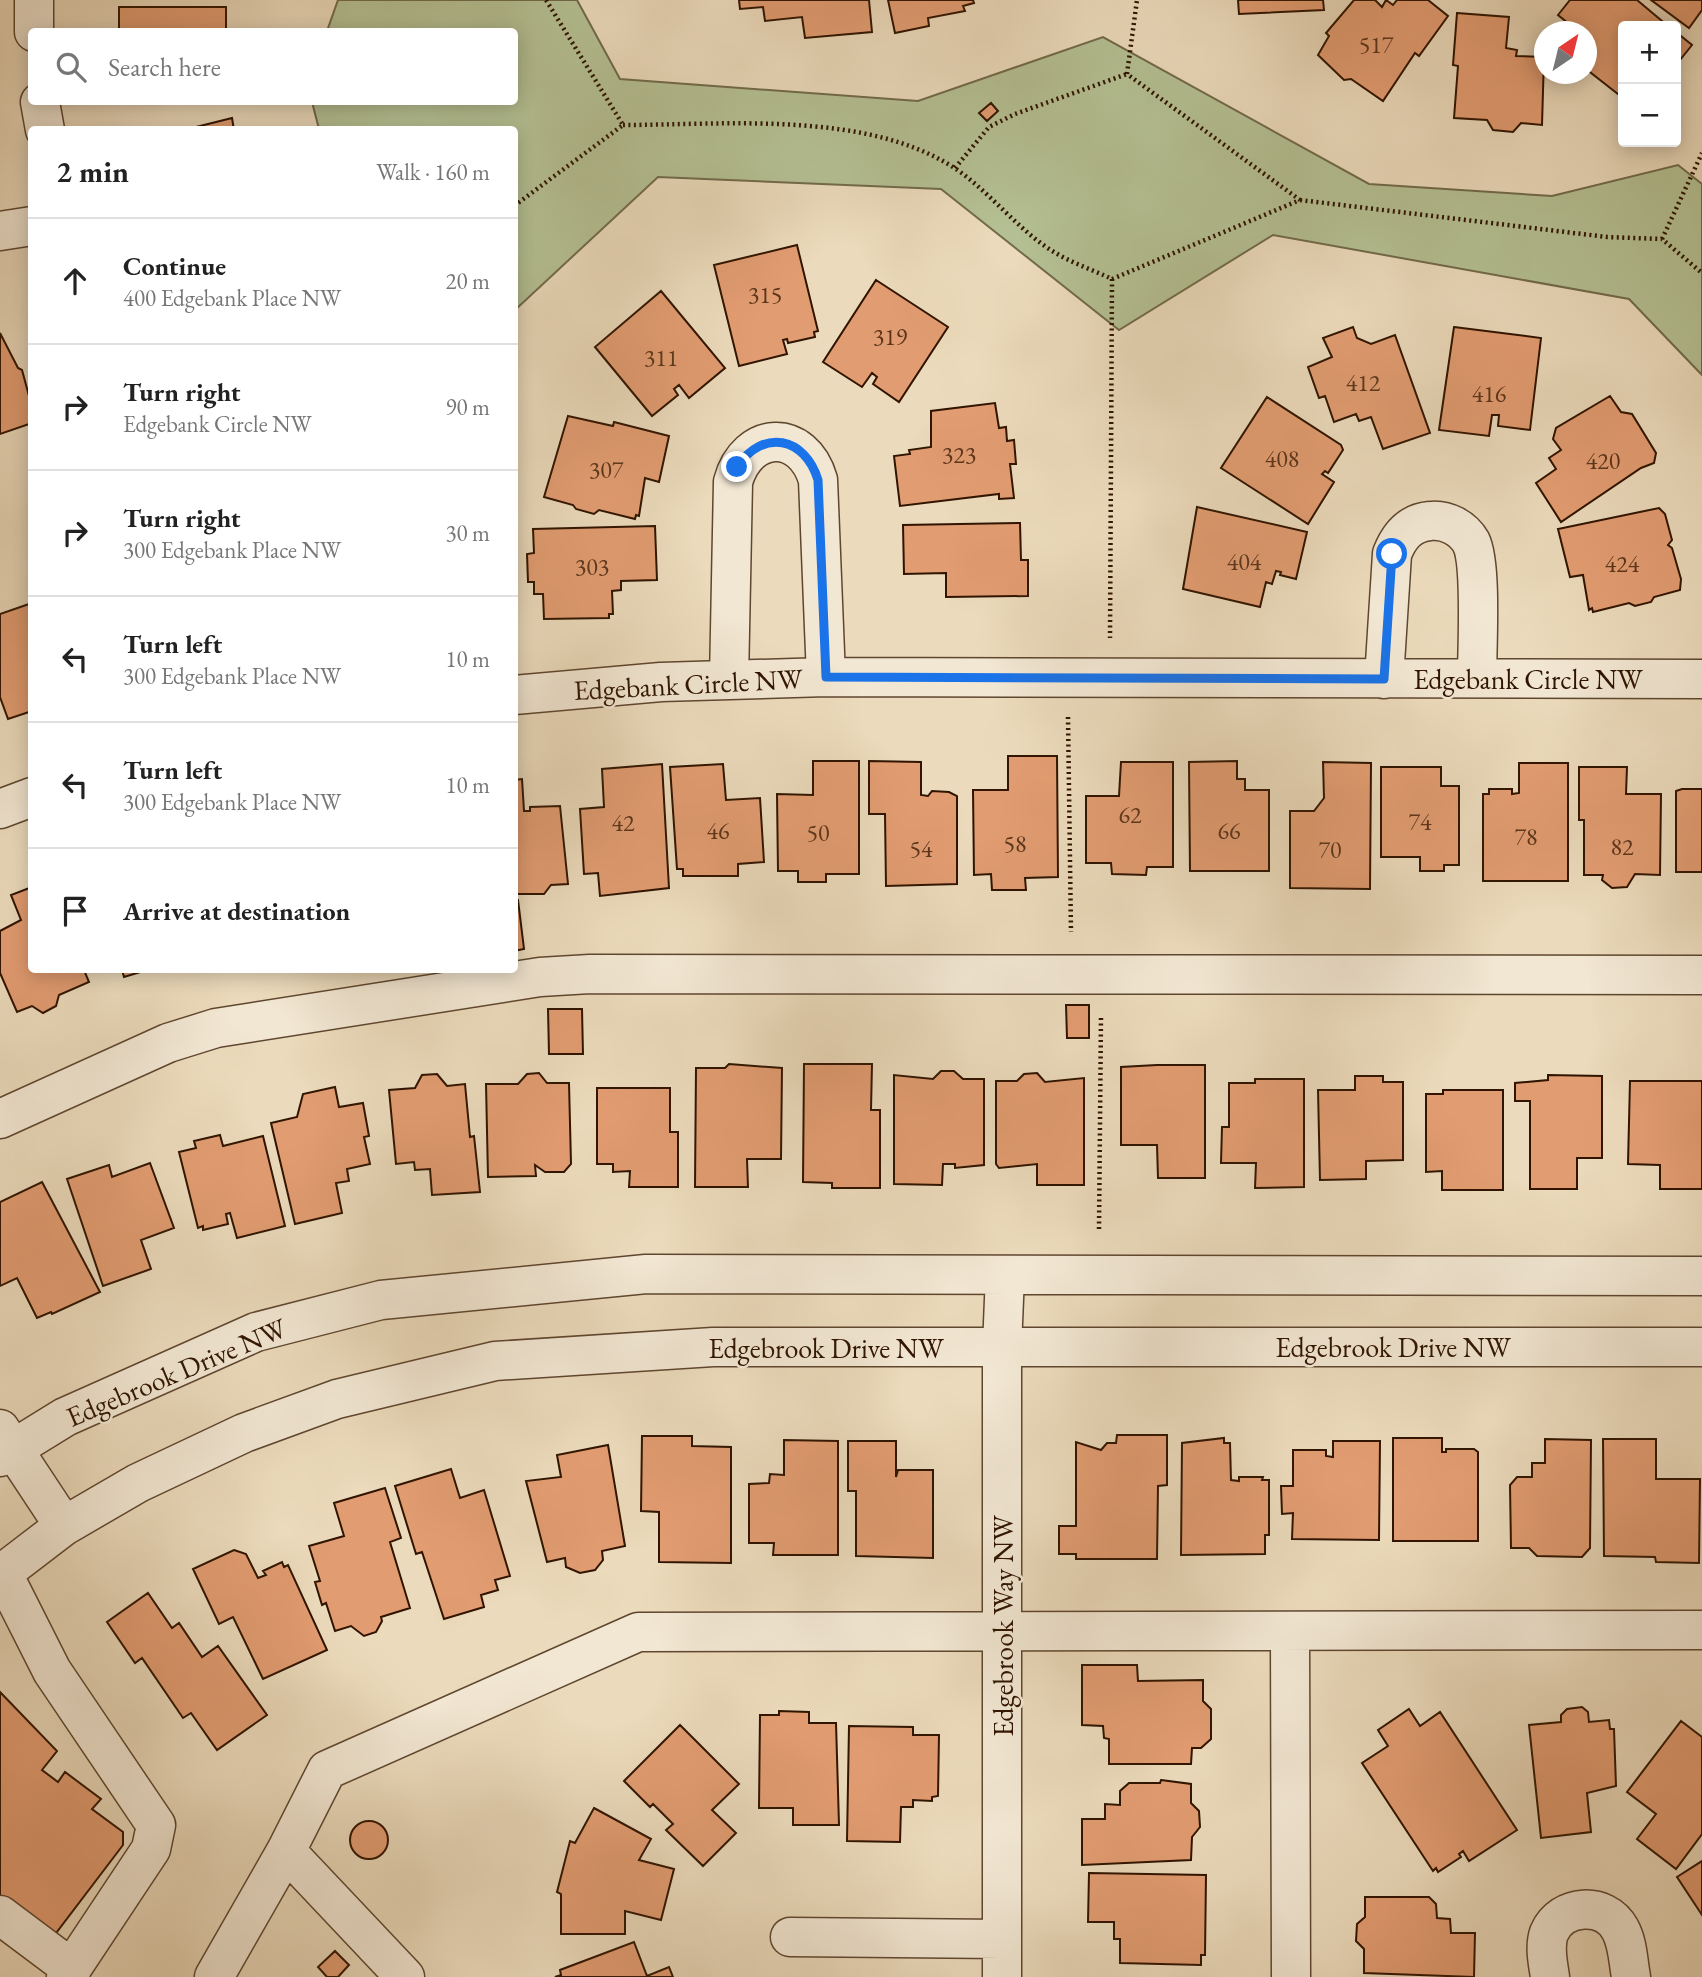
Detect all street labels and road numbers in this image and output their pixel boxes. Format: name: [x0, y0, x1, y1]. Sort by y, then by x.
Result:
street label: Edgebank Circle NW: [572, 660, 805, 708]
street label: Edgebank Circle NW: [1413, 661, 1644, 697]
street label: Edgebrook Drive NW: [61, 1309, 293, 1435]
street label: Edgebrook Drive NW: [1275, 1329, 1512, 1365]
street label: Edgebrook Drive NW: [708, 1330, 945, 1366]
street label: Edgebrook Way NW: [985, 1514, 1021, 1737]

